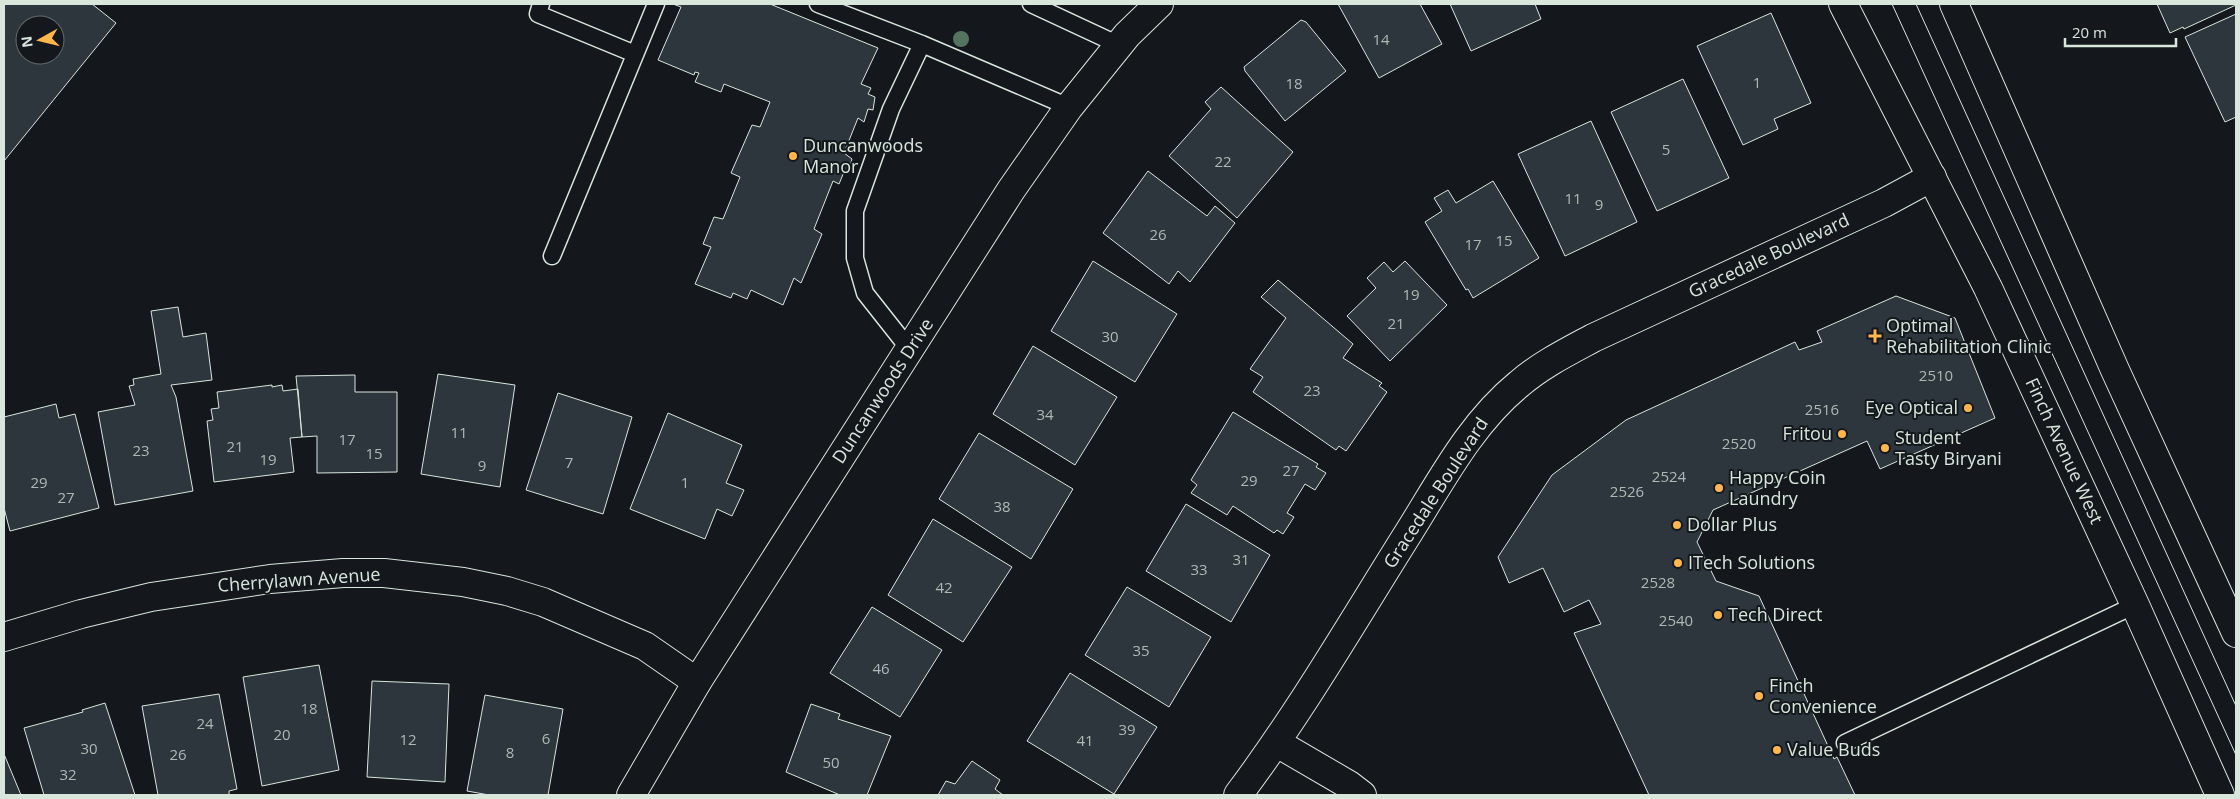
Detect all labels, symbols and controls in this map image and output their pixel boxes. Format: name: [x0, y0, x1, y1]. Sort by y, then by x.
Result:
north arrow: [15, 15, 65, 65]
scale bar: [2065, 15, 2176, 47]
text: 20 m: [2072, 22, 2107, 42]
house number: 14: [1372, 29, 1390, 49]
text: N: [16, 35, 37, 49]
house number: 1: [1753, 72, 1761, 92]
house number: 18: [1285, 73, 1303, 93]
place label: Duncanwoods Manor: [803, 133, 923, 178]
house number: 5: [1662, 139, 1670, 159]
marker: Duncanwoods Manor: [787, 150, 799, 162]
house number: 22: [1214, 151, 1232, 171]
house number: 11: [1564, 188, 1582, 208]
house number: 9: [1595, 194, 1603, 214]
street label: Gracedale Boulevard: [1684, 207, 1853, 303]
house number: 26: [1149, 224, 1167, 244]
house number: 15: [1495, 230, 1513, 250]
house number: 17: [1464, 234, 1482, 254]
house number: 19: [1402, 284, 1420, 304]
street label: Duncanwoods Drive: [826, 313, 938, 468]
house number: 21: [1387, 313, 1405, 333]
place label: Optimal Rehabilitation Clinic: [1886, 313, 2052, 358]
house number: 30: [1101, 326, 1119, 346]
marker: Optimal Rehabilitation Clinic: [1868, 329, 1882, 343]
house number: 2510: [1919, 365, 1953, 385]
street label: Finch Avenue West: [2021, 374, 2109, 527]
house number: 23: [1303, 380, 1321, 400]
place label: Eye Optical: [1865, 395, 1958, 419]
house number: 2516: [1805, 399, 1839, 419]
marker: Eye Optical: [1962, 402, 1974, 414]
house number: 34: [1036, 404, 1054, 424]
street label: Gracedale Boulevard: [1377, 413, 1493, 572]
place label: Fritou: [1783, 421, 1832, 445]
house number: 11: [450, 422, 468, 442]
place label: Student Tasty Biryani: [1895, 425, 2002, 470]
marker: Fritou: [1836, 428, 1848, 440]
house number: 17: [338, 429, 356, 449]
house number: 2520: [1722, 433, 1756, 453]
house number: 21: [226, 436, 244, 456]
house number: 23: [132, 440, 150, 460]
marker: Student Tasty Biryani: [1879, 442, 1891, 454]
house number: 15: [365, 443, 383, 463]
house number: 19: [259, 449, 277, 469]
house number: 7: [565, 452, 573, 472]
house number: 9: [478, 455, 486, 475]
house number: 27: [1282, 460, 1300, 480]
place label: Happy Coin Laundry: [1729, 465, 1826, 510]
house number: 2524: [1652, 466, 1687, 486]
house number: 29: [1240, 470, 1258, 490]
house number: 29: [30, 472, 48, 492]
house number: 1: [681, 472, 689, 492]
house number: 2526: [1610, 481, 1644, 501]
marker: Happy Coin Laundry: [1713, 482, 1725, 494]
house number: 27: [57, 487, 75, 507]
house number: 38: [993, 496, 1011, 516]
place label: Dollar Plus: [1687, 512, 1777, 536]
marker: Dollar Plus: [1671, 519, 1683, 531]
house number: 31: [1232, 549, 1250, 569]
place label: ITech Solutions: [1688, 550, 1815, 574]
marker: ITech Solutions: [1672, 557, 1684, 569]
house number: 33: [1190, 559, 1208, 579]
street label: Cherrylawn Avenue: [217, 561, 381, 597]
house number: 2528: [1641, 572, 1675, 592]
house number: 42: [935, 577, 953, 597]
place label: Tech Direct: [1728, 602, 1822, 626]
marker: Tech Direct: [1712, 609, 1724, 621]
house number: 2540: [1659, 610, 1693, 630]
house number: 35: [1132, 640, 1150, 660]
house number: 46: [872, 658, 890, 678]
place label: Finch Convenience: [1769, 673, 1877, 718]
marker: Finch Convenience: [1753, 690, 1765, 702]
house number: 18: [300, 698, 318, 718]
house number: 24: [196, 713, 214, 733]
house number: 39: [1118, 719, 1136, 739]
house number: 20: [273, 724, 291, 744]
house number: 6: [542, 728, 550, 748]
house number: 12: [399, 729, 417, 749]
house number: 41: [1076, 730, 1094, 750]
place label: Value Buds: [1787, 737, 1880, 761]
house number: 30: [80, 738, 98, 758]
house number: 8: [506, 742, 514, 762]
house number: 26: [169, 744, 187, 764]
marker: Value Buds: [1771, 744, 1783, 756]
house number: 50: [822, 752, 840, 772]
house number: 32: [59, 764, 77, 784]

